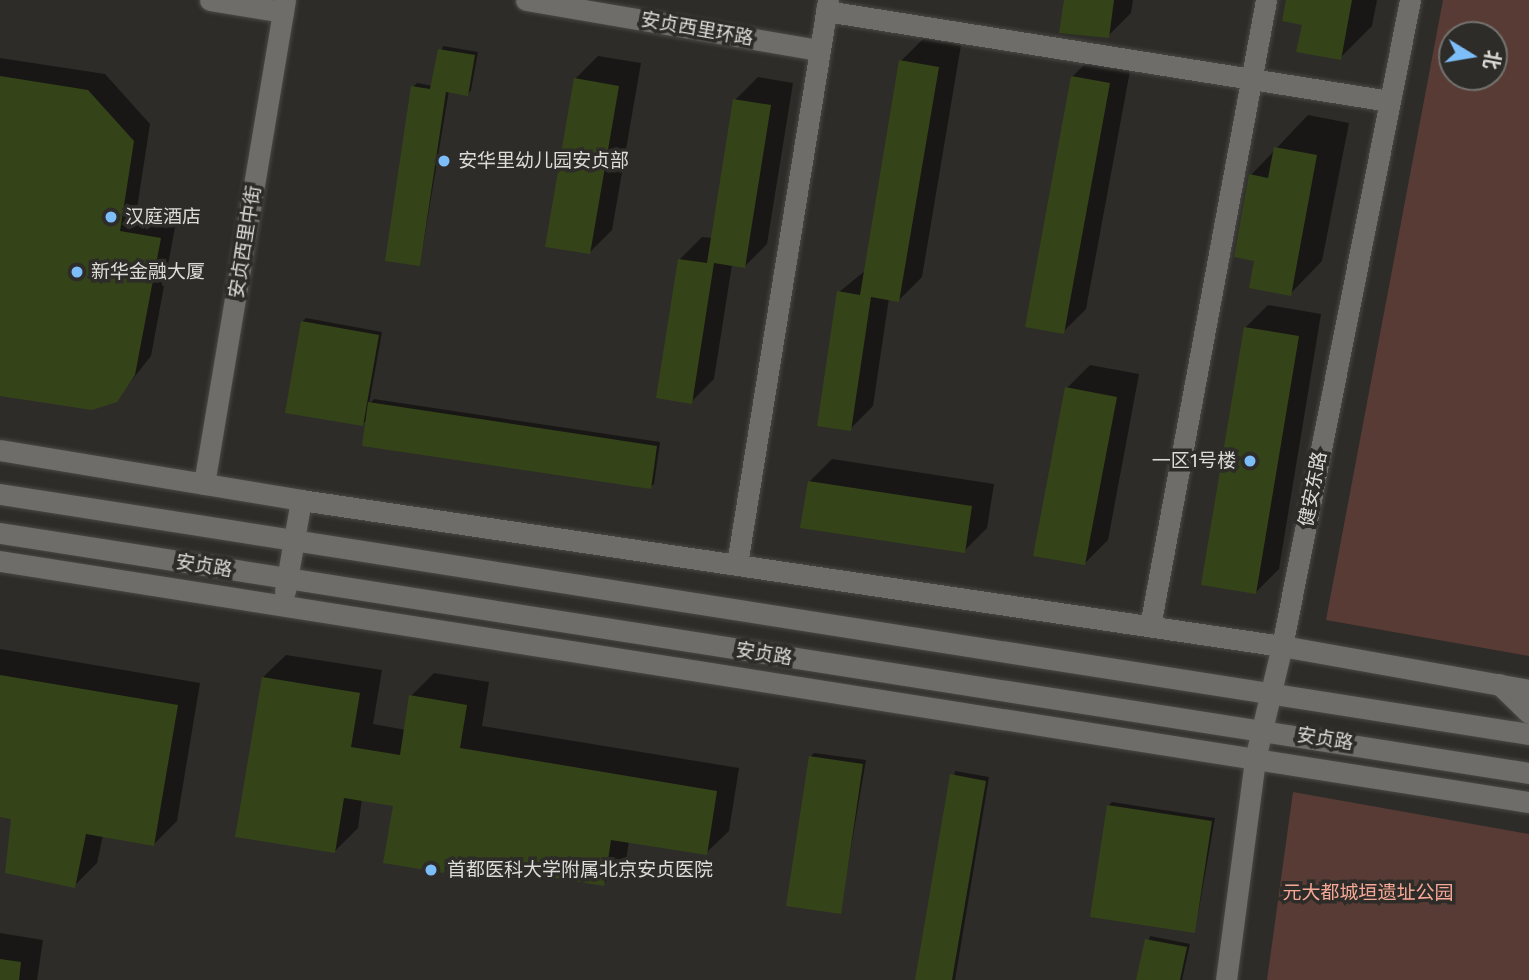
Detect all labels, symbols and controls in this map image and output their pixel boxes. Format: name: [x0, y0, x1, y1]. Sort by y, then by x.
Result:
street label: 安贞西里环路: [639, 8, 755, 50]
north arrow: [1438, 21, 1508, 91]
text: 北: [1479, 48, 1505, 71]
place label: 安华里幼儿园安贞部: [458, 150, 629, 172]
marker: 安华里幼儿园安贞部: [436, 153, 452, 169]
street label: 安贞西里中街: [225, 184, 265, 300]
place label: 汉庭酒店: [125, 206, 201, 228]
marker: 汉庭酒店: [103, 209, 119, 225]
place label: 新华金融大厦: [91, 261, 205, 283]
marker: 新华金融大厦: [69, 264, 85, 280]
place label: 一区1号楼: [1152, 450, 1236, 472]
street label: 健安东路: [1295, 450, 1331, 528]
marker: 一区1号楼: [1242, 453, 1258, 469]
street label: 安贞路: [174, 550, 234, 582]
street label: 安贞路: [734, 638, 794, 670]
street label: 安贞路: [1295, 723, 1355, 755]
place label: 首都医科大学附属北京安贞医院: [447, 859, 713, 881]
marker: 首都医科大学附属北京安贞医院: [421, 860, 441, 880]
park label: 元大都城垣遗址公园: [1283, 882, 1453, 904]

